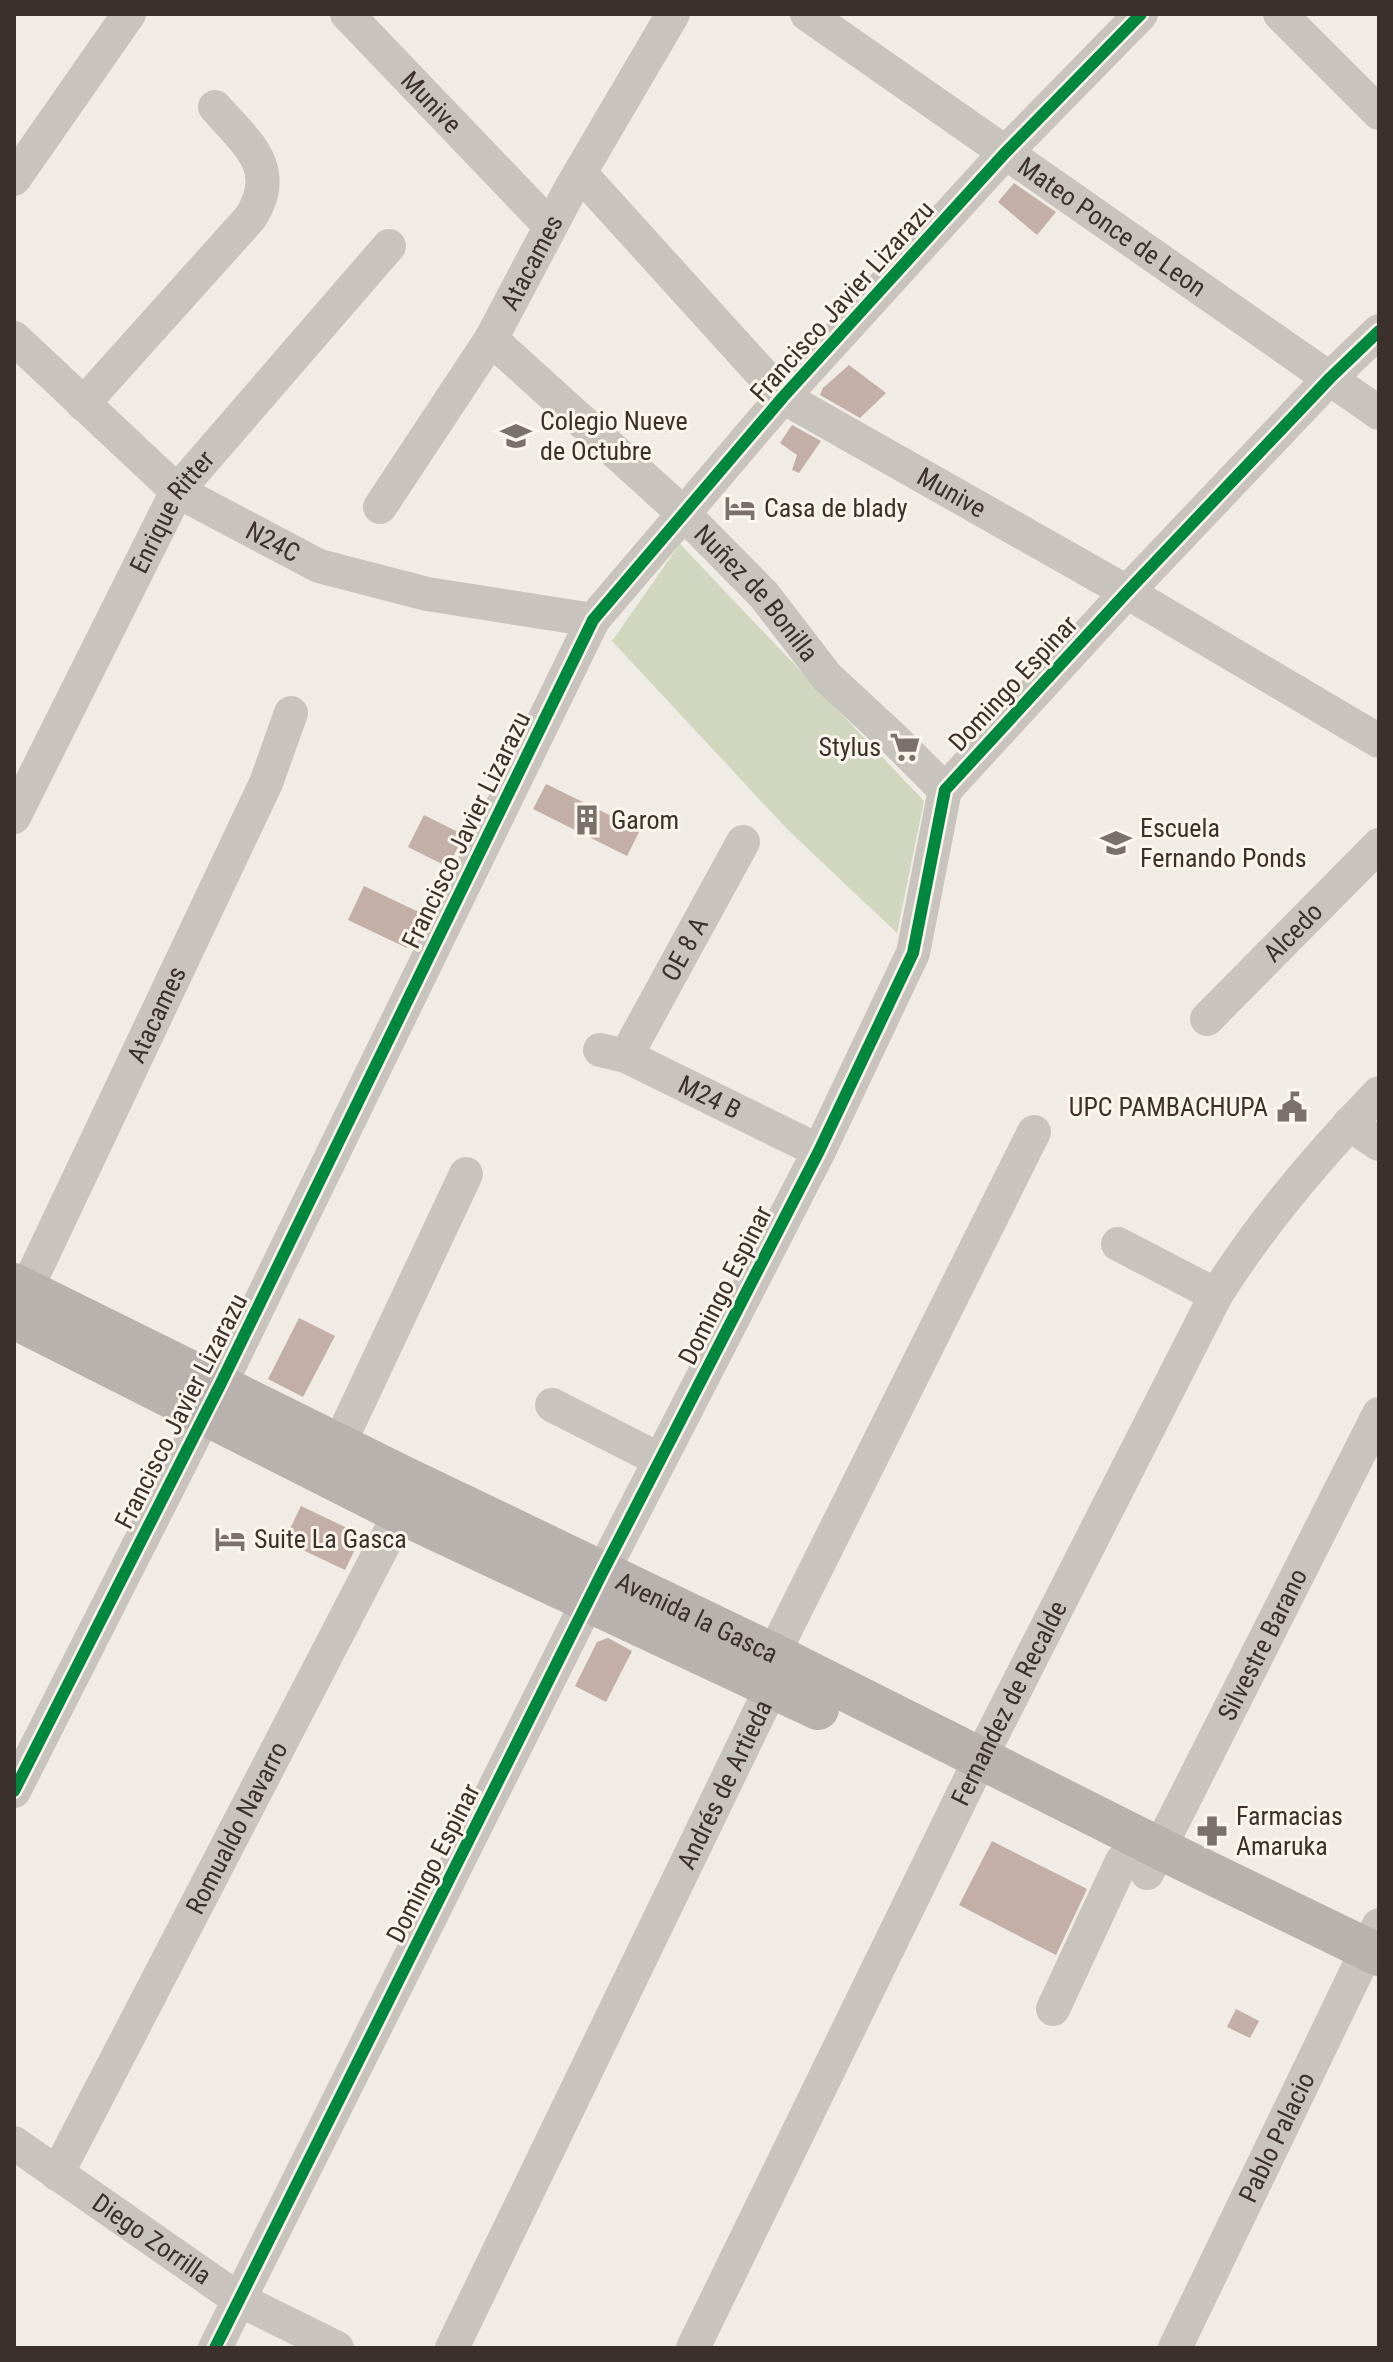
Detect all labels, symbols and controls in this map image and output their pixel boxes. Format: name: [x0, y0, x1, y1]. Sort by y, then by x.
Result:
street label: Munive: [395, 65, 468, 139]
street label: Mateo Ponce de Leon: [1012, 151, 1212, 303]
street label: Francisco Javier Lizarazu: [744, 195, 940, 407]
street label: Atacames: [494, 210, 569, 315]
place label: Colegio Nueve de Octubre: [540, 406, 688, 466]
school or university icon: Colegio Nueve de Octubre: [499, 419, 533, 453]
street label: Enrique Ritter: [123, 444, 220, 578]
street label: Munive: [912, 461, 991, 524]
hotel icon: Casa de blady: [723, 491, 757, 525]
place label: Casa de blady: [764, 493, 908, 523]
street label: N24C: [241, 515, 305, 568]
street label: Nuñez de Bonilla: [688, 519, 824, 667]
street label: Domingo Espinar: [943, 609, 1083, 757]
street label: Francisco Javier Lizarazu: [396, 707, 536, 953]
supermarket icon: Stylus: [888, 730, 922, 764]
place label: Stylus: [819, 732, 881, 762]
building icon: Garom: [570, 803, 604, 837]
place label: Garom: [611, 805, 679, 835]
place label: Escuela Fernando Ponds: [1140, 813, 1307, 873]
school or university icon: Escuela Fernando Ponds: [1099, 826, 1133, 860]
street label: Alcedo: [1257, 896, 1328, 968]
street label: OE 8 A: [655, 912, 714, 986]
street label: Atacames: [121, 962, 192, 1068]
street label: M24 B: [674, 1069, 746, 1125]
public building icon: UPC PAMBACHUPA: [1275, 1090, 1309, 1124]
place label: UPC PAMBACHUPA: [1069, 1092, 1268, 1122]
street label: Domingo Espinar: [672, 1200, 778, 1370]
street label: Francisco Javier Lizarazu: [109, 1289, 253, 1533]
hotel icon: Suite La Gasca: [213, 1522, 247, 1556]
place label: Suite La Gasca: [254, 1524, 407, 1554]
street label: Silvestre Barano: [1212, 1564, 1313, 1725]
street label: Avenida la Gasca: [611, 1566, 783, 1669]
street label: Fernandez de Recalde: [945, 1596, 1073, 1810]
street label: Andrés de Artieda: [671, 1695, 778, 1874]
street label: Romualdo Navarro: [180, 1737, 294, 1919]
street label: Domingo Espinar: [380, 1778, 486, 1948]
place label: Farmacias Amaruka: [1236, 1801, 1343, 1861]
pharmacy icon: Farmacias Amaruka: [1195, 1814, 1229, 1848]
street label: Pablo Palacio: [1233, 2067, 1321, 2207]
street label: Diego Zorrilla: [87, 2187, 217, 2291]

